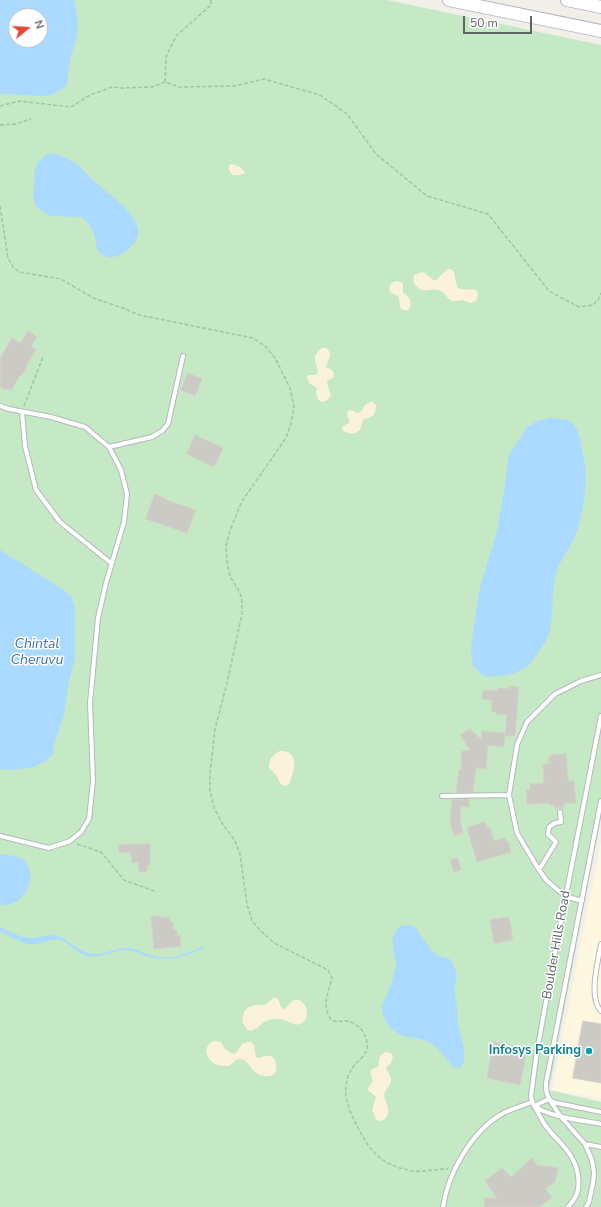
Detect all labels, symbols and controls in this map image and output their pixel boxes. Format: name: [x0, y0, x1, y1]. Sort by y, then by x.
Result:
north arrow: [8, 8, 48, 48]
scale bar: [465, 8, 534, 34]
text: 50 m: [470, 15, 498, 31]
text: N: [31, 18, 47, 31]
water label: Chintal Cheruvu: [11, 637, 63, 670]
street label: Boulder Hills Road: [540, 890, 574, 1000]
place label: Infosys Parking: [489, 1043, 581, 1059]
marker: Infosys Parking: [584, 1046, 594, 1056]

